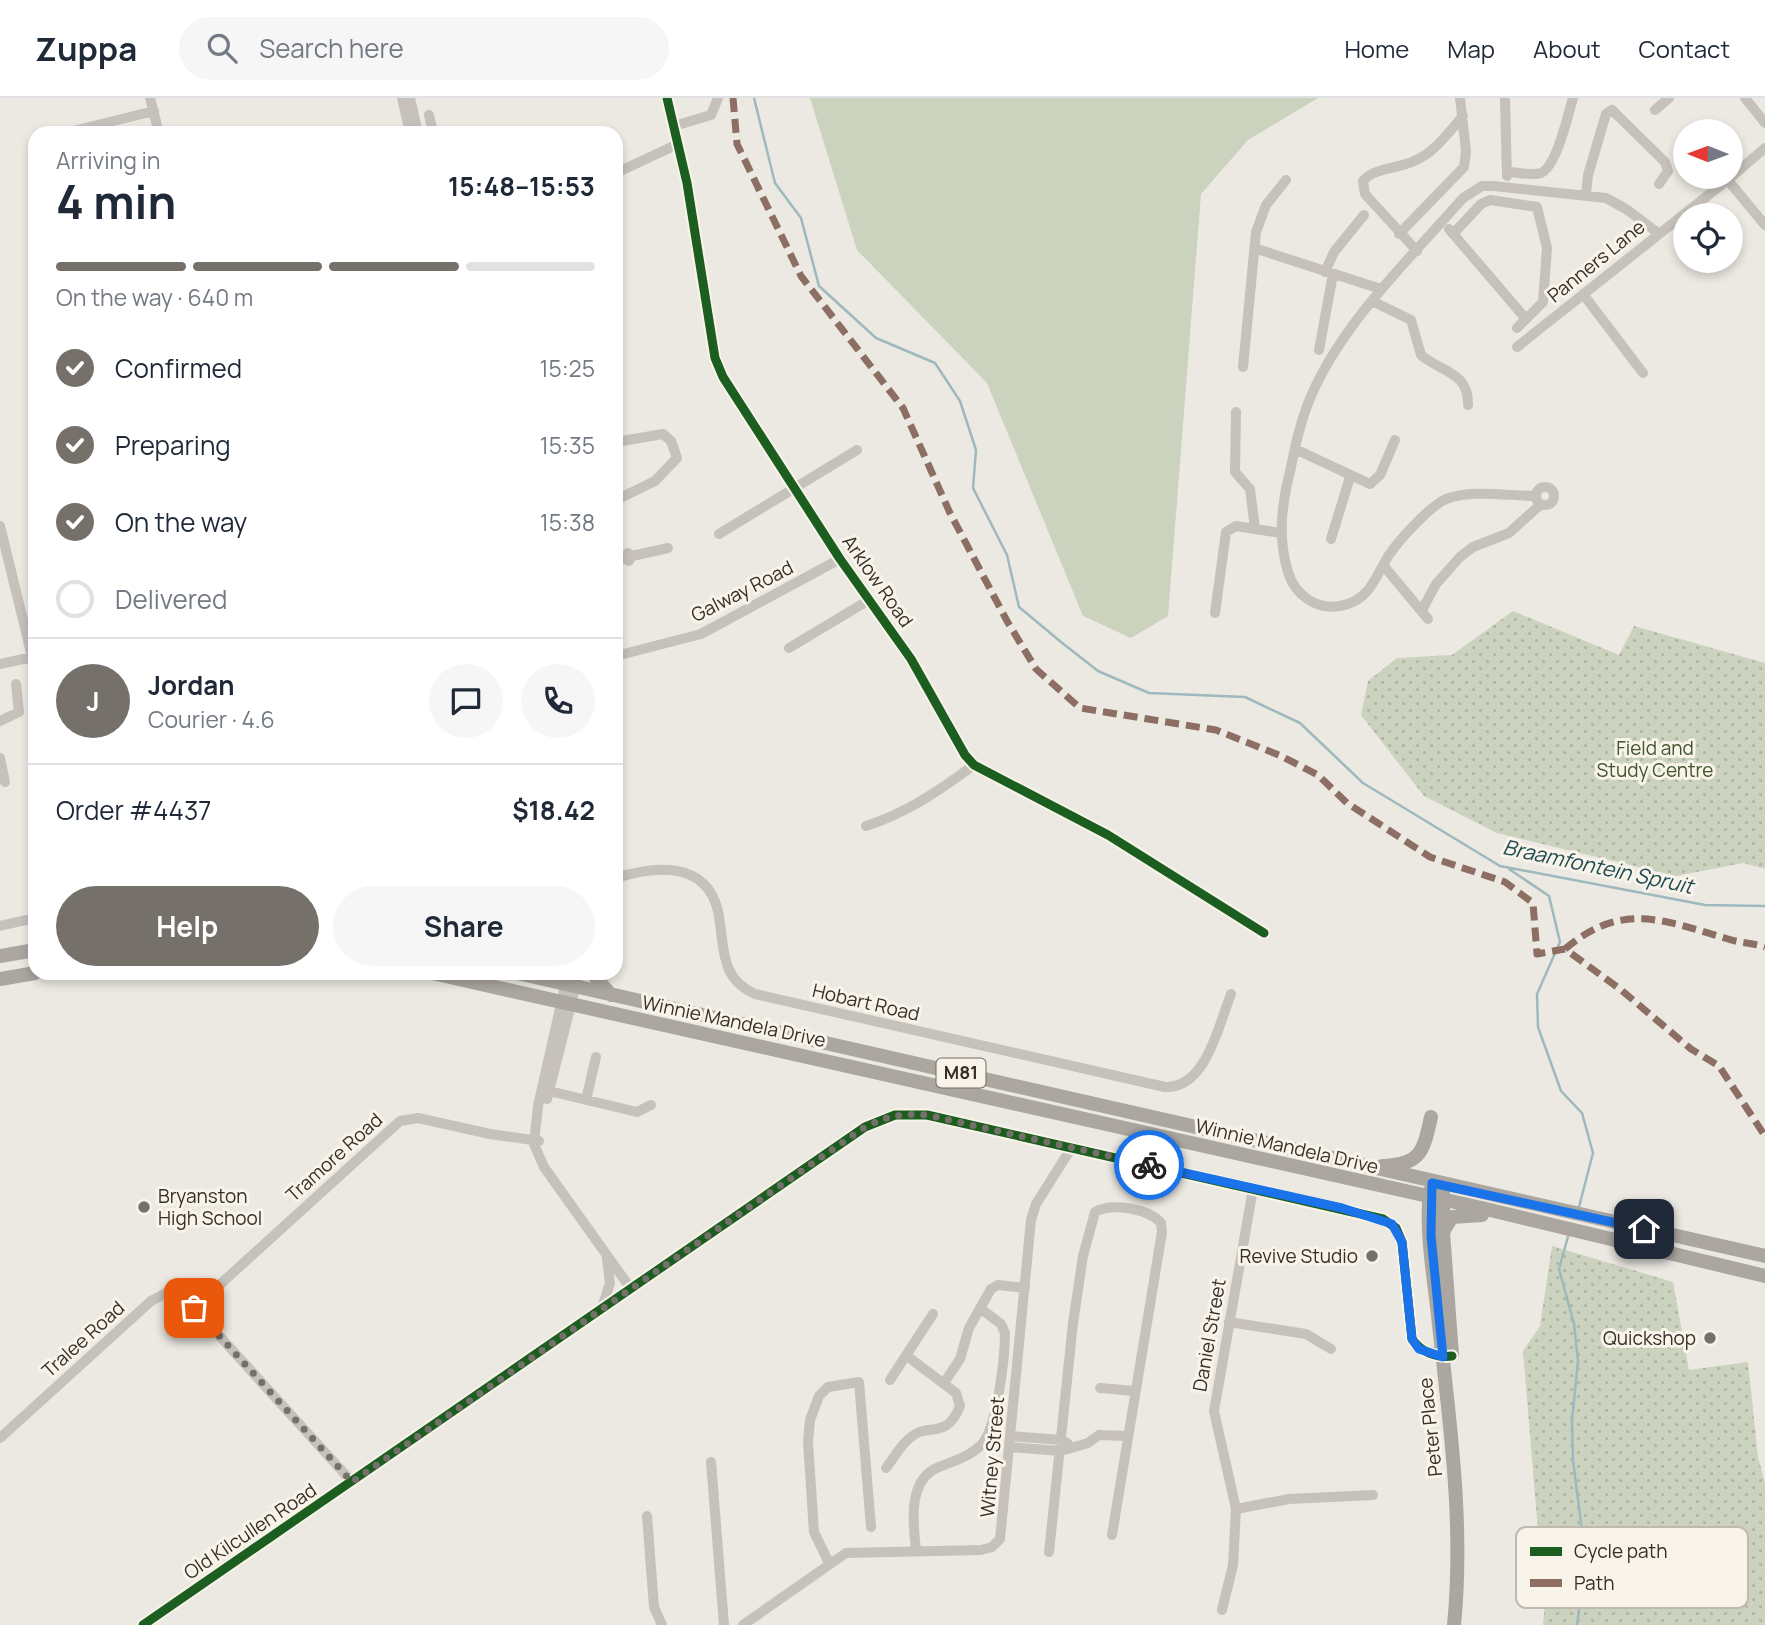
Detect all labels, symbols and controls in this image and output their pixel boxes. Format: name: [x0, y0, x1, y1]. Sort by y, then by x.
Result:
search box: [179, 17, 669, 80]
text: Zuppa: [35, 26, 137, 71]
icon: search: [203, 29, 241, 67]
text: Search here: [259, 30, 404, 66]
text: Home: [1344, 32, 1409, 65]
text: Map: [1447, 32, 1495, 65]
text: About: [1533, 32, 1601, 65]
text: Contact: [1639, 32, 1730, 65]
north arrow: [1673, 119, 1743, 189]
map controls: [1673, 119, 1743, 273]
text: Arriving in: [56, 144, 161, 176]
text: 15:48–15:53: [448, 168, 595, 204]
text: 4 min: [56, 170, 176, 233]
button: locate: [1673, 203, 1743, 273]
street label: Panners Lane: [1542, 214, 1650, 308]
text: On the way · 640 m: [56, 281, 253, 313]
icon: check: [56, 349, 94, 387]
text: Confirmed: [115, 350, 242, 386]
text: 15:25: [539, 352, 595, 384]
icon: check: [56, 426, 94, 464]
text: Preparing: [115, 427, 231, 463]
text: 15:35: [540, 429, 595, 461]
icon: check: [56, 503, 94, 541]
text: On the way: [115, 504, 247, 540]
text: 15:38: [540, 506, 595, 538]
street label: Arklow Road: [837, 530, 919, 632]
street label: Galway Road: [687, 554, 797, 628]
text: Delivered: [115, 581, 227, 617]
button: chat: [429, 664, 503, 738]
button: phone: [521, 664, 595, 738]
text: Jordan: [148, 667, 234, 703]
text: J: [86, 683, 100, 719]
text: Courier · 4.6: [148, 703, 275, 735]
park label: Field and Study Centre: [1597, 735, 1713, 783]
text: Order #4437: [56, 792, 211, 828]
text: $18.42: [512, 792, 595, 828]
water label: Braamfontein Spruit: [1501, 832, 1698, 900]
button: Help: [56, 886, 319, 966]
button: Share: [333, 886, 595, 966]
street label: Hobart Road: [810, 977, 922, 1027]
street label: Winnie Mandela Drive: [640, 989, 828, 1053]
road number: M81: [936, 1058, 986, 1088]
street label: Tramore Road: [280, 1107, 388, 1207]
street label: Winnie Mandela Drive: [1193, 1112, 1381, 1180]
courier: [1114, 1130, 1184, 1200]
icon: bike: [1130, 1146, 1168, 1184]
place label: Bryanston High School: [158, 1183, 262, 1231]
marker: Bryanston High School: [136, 1199, 152, 1215]
pin: [1614, 1199, 1674, 1259]
icon: home: [1625, 1210, 1663, 1248]
place label: Revive Studio: [1239, 1243, 1358, 1269]
marker: Revive Studio: [1364, 1248, 1380, 1264]
street label: Daniel Street: [1186, 1277, 1232, 1393]
pin: [164, 1278, 224, 1338]
icon: bag: [175, 1289, 213, 1327]
street label: Tralee Road: [36, 1295, 130, 1383]
place label: Quickshop: [1603, 1325, 1696, 1351]
marker: Quickshop: [1702, 1330, 1718, 1346]
street label: Peter Place: [1412, 1376, 1448, 1478]
street label: Witney Street: [974, 1395, 1010, 1519]
street label: Old Kilcullen Road: [178, 1477, 322, 1585]
legend: [1516, 1527, 1748, 1608]
text: Cycle path: [1574, 1538, 1668, 1564]
text: Path: [1574, 1570, 1614, 1596]

